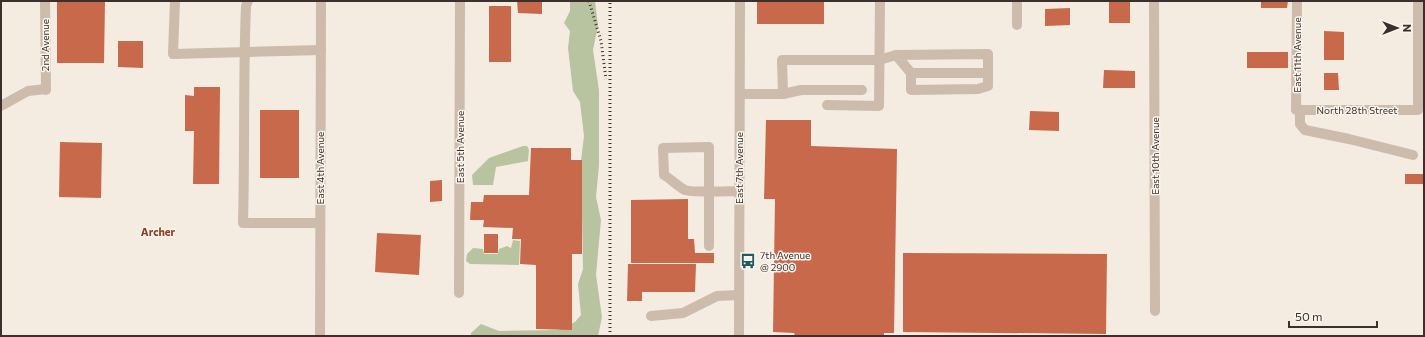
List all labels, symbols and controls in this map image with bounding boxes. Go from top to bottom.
north arrow [1377,8,1417,48]
street label: East 11th Avenue [1291,17,1303,93]
street label: 2nd Avenue [39,19,51,71]
text: N [1401,24,1414,32]
street label: North 28th Street [1317,104,1397,116]
street label: East 5th Avenue [454,111,466,183]
street label: East 10th Avenue [1149,117,1161,195]
street label: East 4th Avenue [314,132,326,204]
street label: East 7th Avenue [733,132,745,204]
district label: Archer [141,225,176,238]
place label: 7th Avenue @ 2900 [760,249,810,273]
bus stop icon: 7th Avenue @ 2900 [739,252,757,270]
scale bar [1289,303,1377,329]
text: 50 m [1295,309,1323,323]

